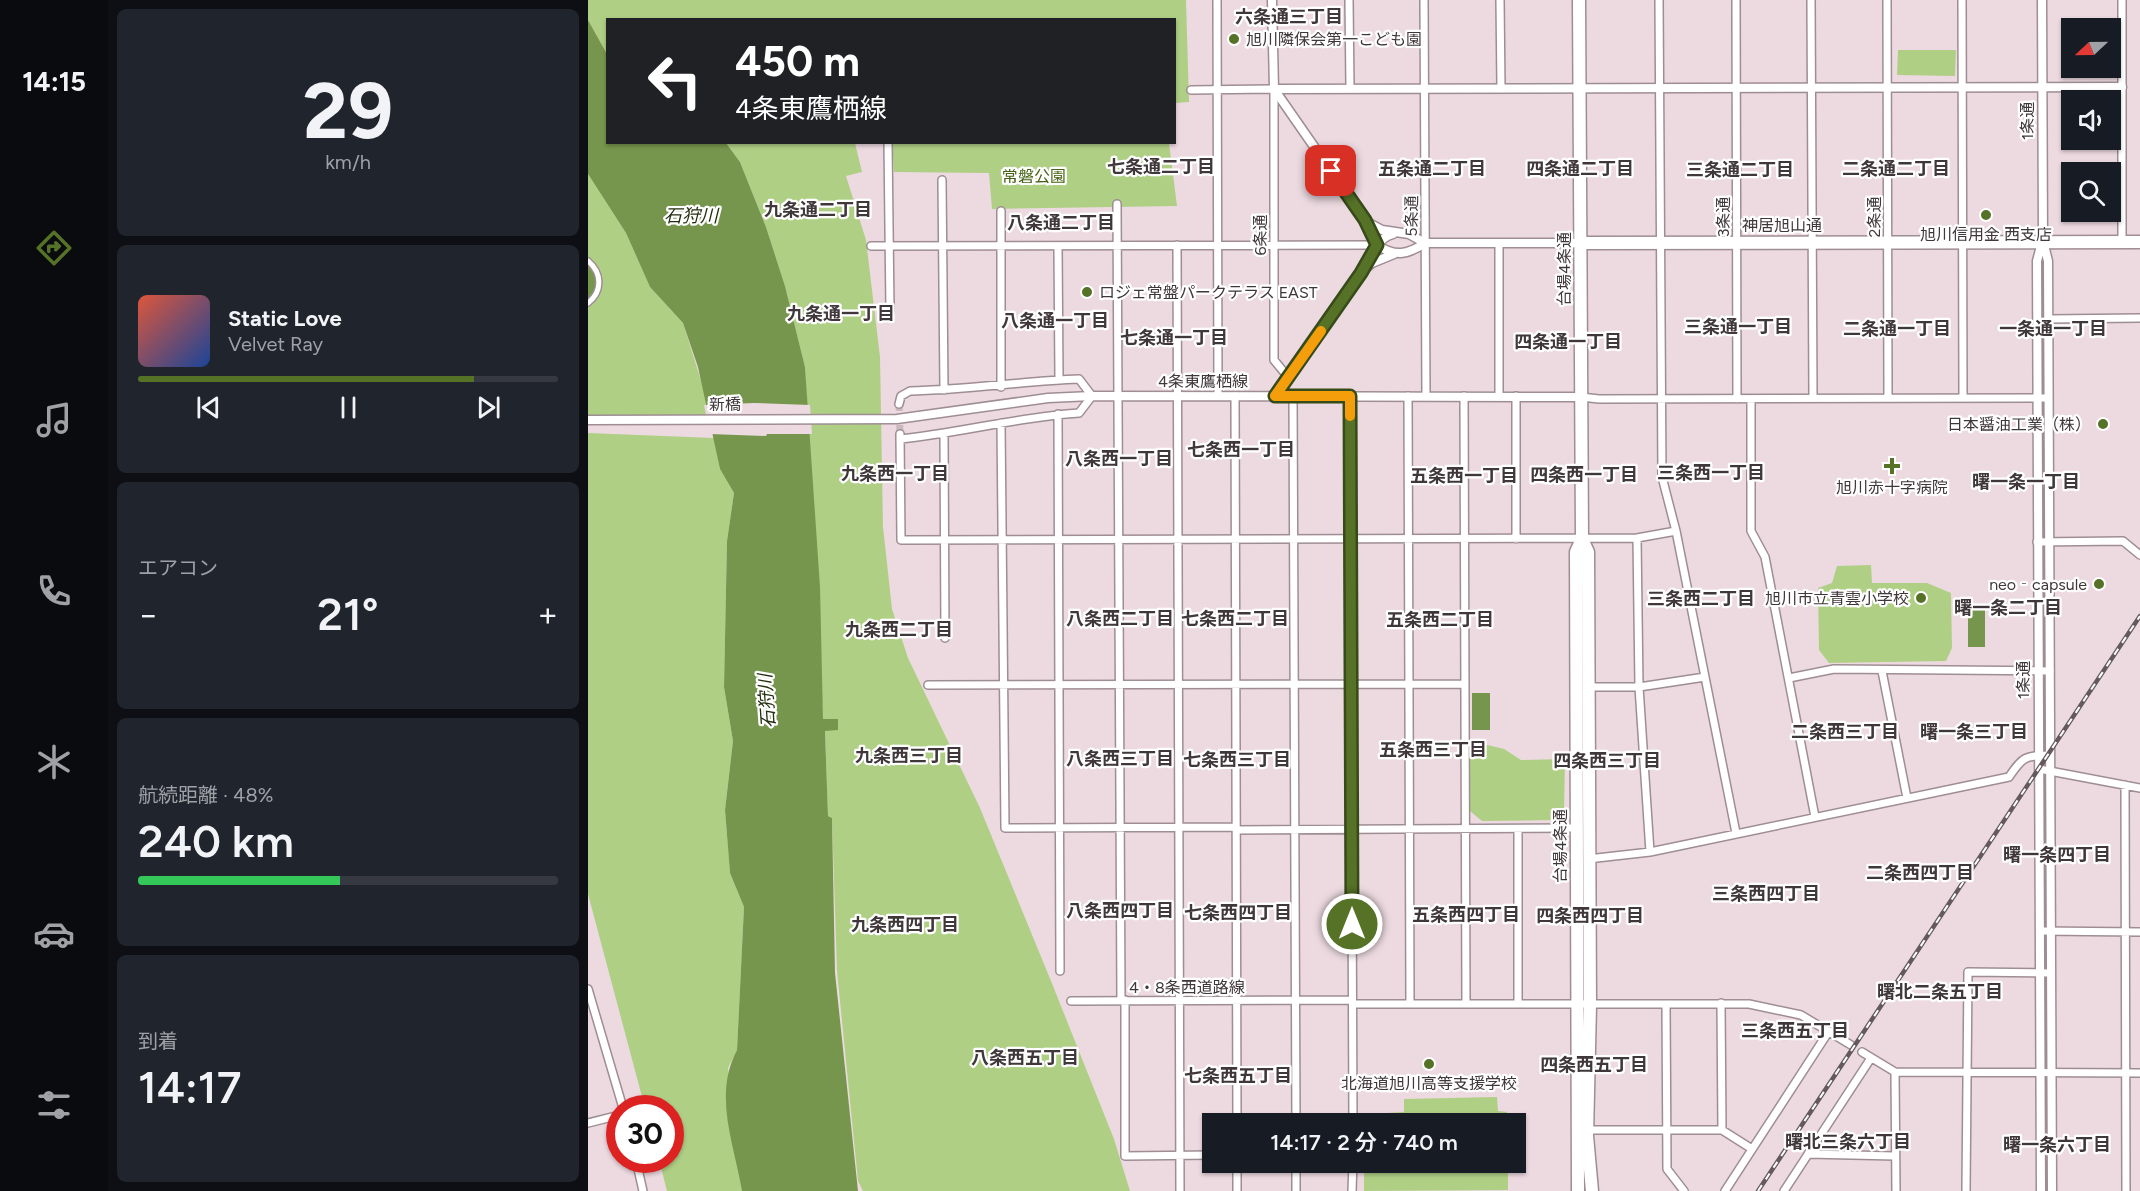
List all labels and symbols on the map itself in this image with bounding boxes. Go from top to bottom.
district label: 六条通三丁目 [1235,6,1343,28]
north arrow [2061,18,2121,78]
place label: 旭川隣保会第一こども園 [1246,30,1422,49]
marker: 旭川隣保会第一こども園 [1227,32,1241,46]
street label: 1条通 [2018,102,2037,140]
pin [1305,145,1356,196]
district label: 七条通二丁目 [1107,156,1215,178]
district label: 五条通二丁目 [1378,158,1486,180]
district label: 四条通二丁目 [1526,158,1634,180]
district label: 二条通二丁目 [1842,158,1950,180]
district label: 三条通二丁目 [1686,159,1794,181]
park label: 常磐公園 [1002,167,1066,186]
street label: 5条通 [1402,195,1421,237]
street label: 3条通 [1714,197,1733,237]
street label: 2条通 [1865,197,1884,237]
district label: 九条通二丁目 [764,199,872,221]
water label: 石狩川 [664,205,720,227]
marker: 旭川信用金 西支店 [1979,208,1993,222]
district label: 八条通二丁目 [1007,212,1115,234]
street label: 6条通 [1251,214,1270,256]
street label: 神居旭山通 [1742,216,1822,235]
place label: 旭川信用金 西支店 [1920,225,2052,244]
street label: 台場4条通 [1555,232,1574,306]
place label: ロジェ常盤パークテラス EAST [1099,283,1318,302]
marker: ロジェ常盤パークテラス EAST [1080,285,1094,299]
district label: 九条通一丁目 [787,303,895,325]
district label: 八条通一丁目 [1001,310,1109,332]
district label: 三条通一丁目 [1684,316,1792,338]
district label: 二条通一丁目 [1843,318,1951,340]
district label: 一条通一丁目 [1999,318,2107,340]
district label: 七条通一丁目 [1120,327,1228,349]
district label: 四条通一丁目 [1514,331,1622,353]
street label: 4条東鷹栖線 [1158,372,1248,391]
street label: 新橋 [709,395,741,414]
place label: 日本醤油工業（株） [1947,415,2091,434]
marker: 日本醤油工業（株） [2096,417,2110,431]
district label: 七条西一丁目 [1187,439,1295,461]
district label: 八条西一丁目 [1065,448,1173,470]
marker: 旭川赤十字病院 [1883,457,1901,475]
district label: 三条西一丁目 [1657,462,1765,484]
district label: 九条西一丁目 [841,463,949,485]
district label: 四条西一丁目 [1530,464,1638,486]
district label: 五条西一丁目 [1410,465,1518,487]
district label: 曙一条一丁目 [1972,471,2080,493]
place label: 旭川赤十字病院 [1836,478,1948,497]
place label: neo‐capsule [1989,575,2087,594]
marker: neo‐capsule [2092,577,2106,591]
district label: 三条西二丁目 [1647,588,1755,610]
place label: 旭川市立青雲小学校 [1765,589,1909,608]
marker: 旭川市立青雲小学校 [1914,591,1928,605]
district label: 曙一条二丁目 [1954,597,2062,619]
district label: 八条西二丁目 [1066,608,1174,630]
district label: 七条西二丁目 [1181,608,1289,630]
district label: 五条西二丁目 [1386,609,1494,631]
district label: 九条西二丁目 [845,619,953,641]
street label: 1条通 [2014,661,2033,699]
water label: 石狩川 [754,671,780,729]
district label: 二条西三丁目 [1791,721,1899,743]
district label: 曙一条三丁目 [1920,721,2028,743]
district label: 五条西三丁目 [1379,739,1487,761]
district label: 九条西三丁目 [855,745,963,767]
district label: 八条西三丁目 [1066,748,1174,770]
district label: 七条西三丁目 [1183,749,1291,771]
district label: 四条西三丁目 [1553,750,1661,772]
street label: 台場4条通 [1551,809,1570,883]
district label: 曙一条四丁目 [2003,844,2111,866]
district label: 二条西四丁目 [1866,862,1974,884]
district label: 三条西四丁目 [1712,883,1820,905]
position arrow [1320,892,1384,956]
district label: 八条西四丁目 [1066,900,1174,922]
district label: 七条西四丁目 [1184,902,1292,924]
district label: 五条西四丁目 [1412,904,1520,926]
district label: 四条西四丁目 [1536,905,1644,927]
district label: 九条西四丁目 [851,914,959,936]
street label: 4・8条西道路線 [1129,978,1245,997]
district label: 曙北二条五丁目 [1877,981,2003,1003]
district label: 三条西五丁目 [1741,1020,1849,1042]
district label: 八条西五丁目 [971,1047,1079,1069]
district label: 四条西五丁目 [1540,1054,1648,1076]
marker: 北海道旭川高等支援学校 [1422,1057,1436,1071]
district label: 七条西五丁目 [1184,1065,1292,1087]
place label: 北海道旭川高等支援学校 [1341,1074,1517,1093]
speed limit sign: 30 [606,1095,684,1173]
district label: 曙北三条六丁目 [1785,1131,1911,1153]
district label: 曙一条六丁目 [2003,1134,2111,1156]

